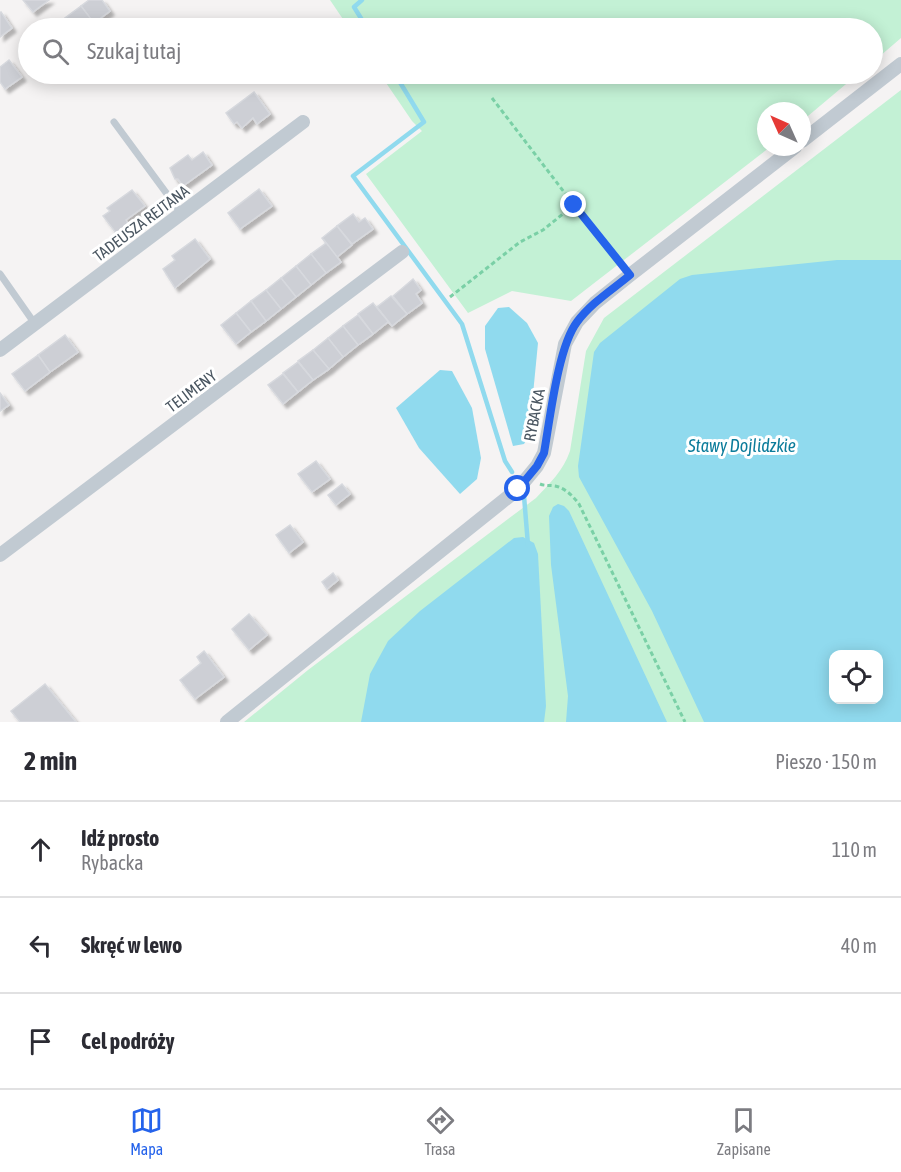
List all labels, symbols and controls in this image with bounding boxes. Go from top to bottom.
search box [18,18,883,84]
icon: search [39,35,72,68]
text: Szukaj tutaj [87,38,181,64]
north arrow [757,102,811,156]
street label: TADEUSZA REJTANA [90,181,192,265]
route end [560,191,586,217]
street label: TELIMENY [162,366,220,416]
street label: RYBACKA [520,387,548,443]
water label: Stawy Dojlidzkie [687,435,796,456]
route start [504,475,530,501]
map controls [829,650,883,704]
button: locate [829,650,883,704]
text: 2 min [24,746,77,776]
text: Pieszo · 150 m [775,750,877,773]
text: Idź prosto [81,825,159,851]
icon: ahead [24,833,57,866]
text: 110 m [832,838,877,861]
text: Rybacka [81,851,144,874]
icon: left [24,929,57,962]
text: Skręć w lewo [81,932,182,958]
text: 40 m [841,934,877,957]
icon: arrive [24,1025,57,1058]
text: Cel podróży [81,1028,175,1054]
tab: Mapa [130,1104,163,1158]
tab: Trasa [424,1104,457,1158]
tab: Zapisane [717,1104,771,1158]

